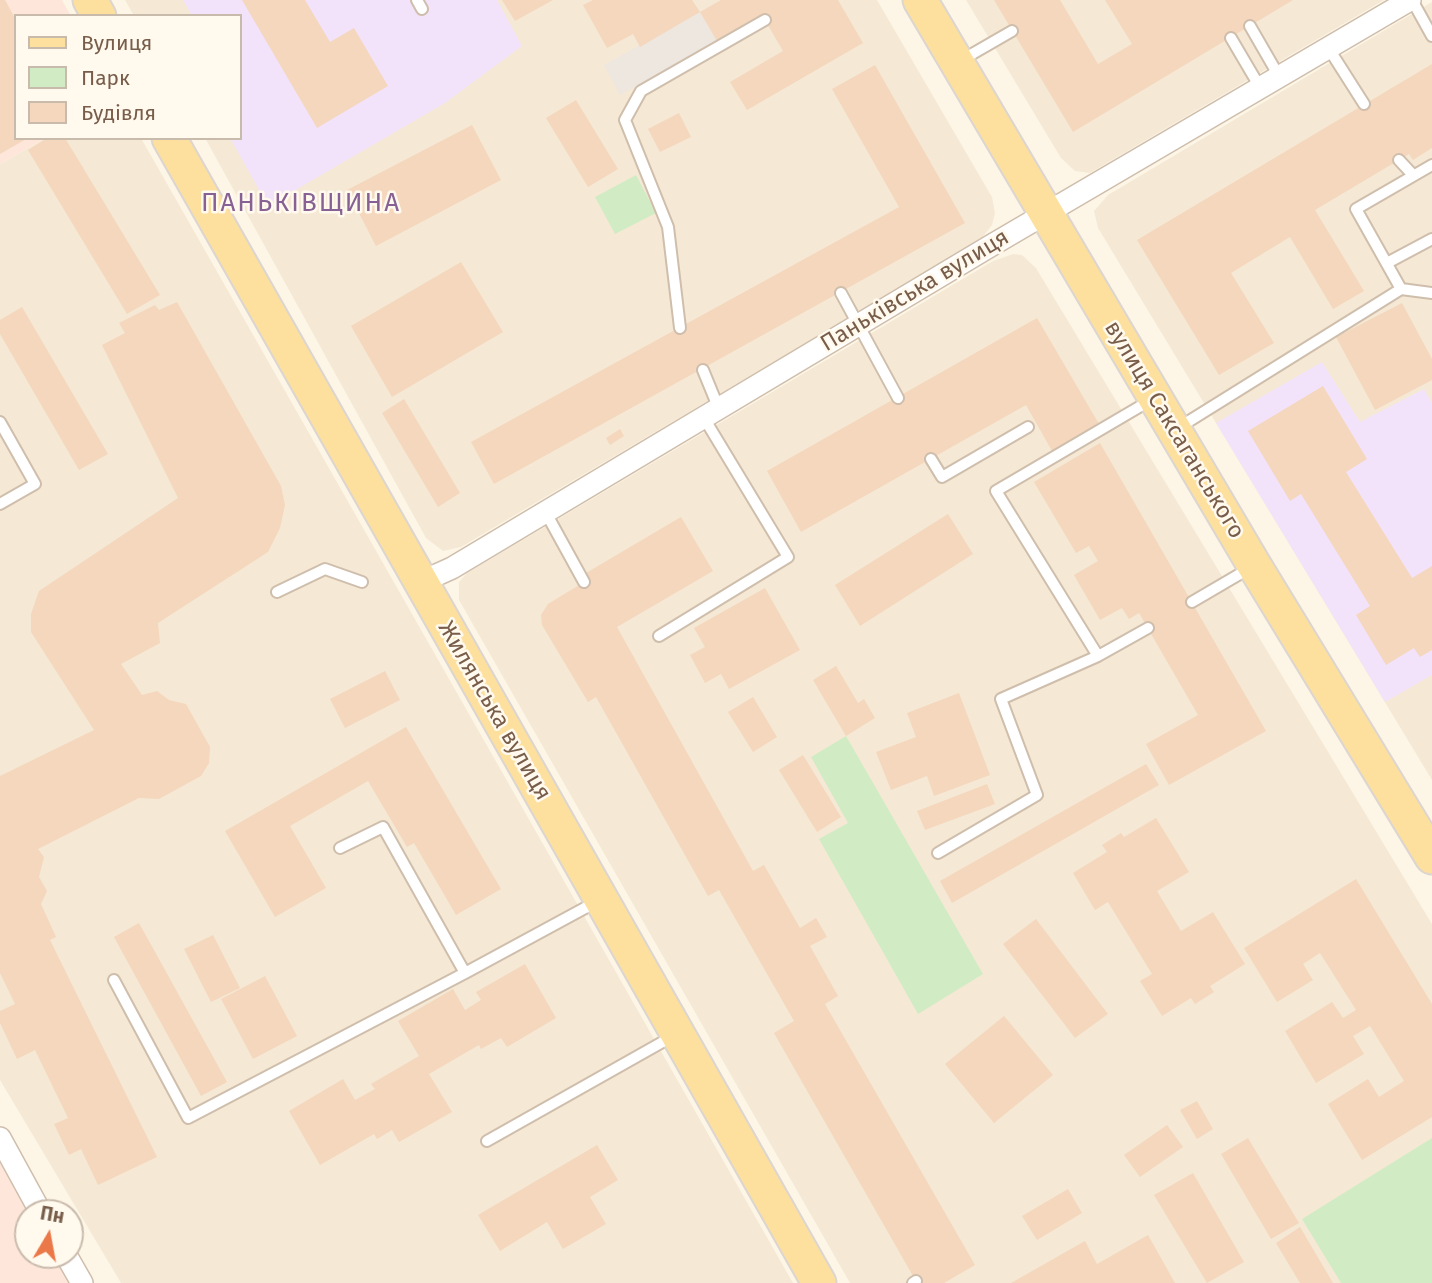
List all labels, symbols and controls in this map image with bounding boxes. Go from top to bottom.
legend [14,14,242,140]
text: Вулиця [81,30,152,56]
text: Парк [81,65,130,91]
text: Будівля [81,100,156,126]
district label: ПАНЬКІВЩИНА [202,188,400,220]
street label: Паньківська вулиця [816,224,1014,358]
street label: вулиця Саксаганського [1098,316,1250,544]
street label: Жилянська вулиця [432,617,556,805]
north arrow [14,1199,84,1269]
text: Пн [39,1201,66,1228]

